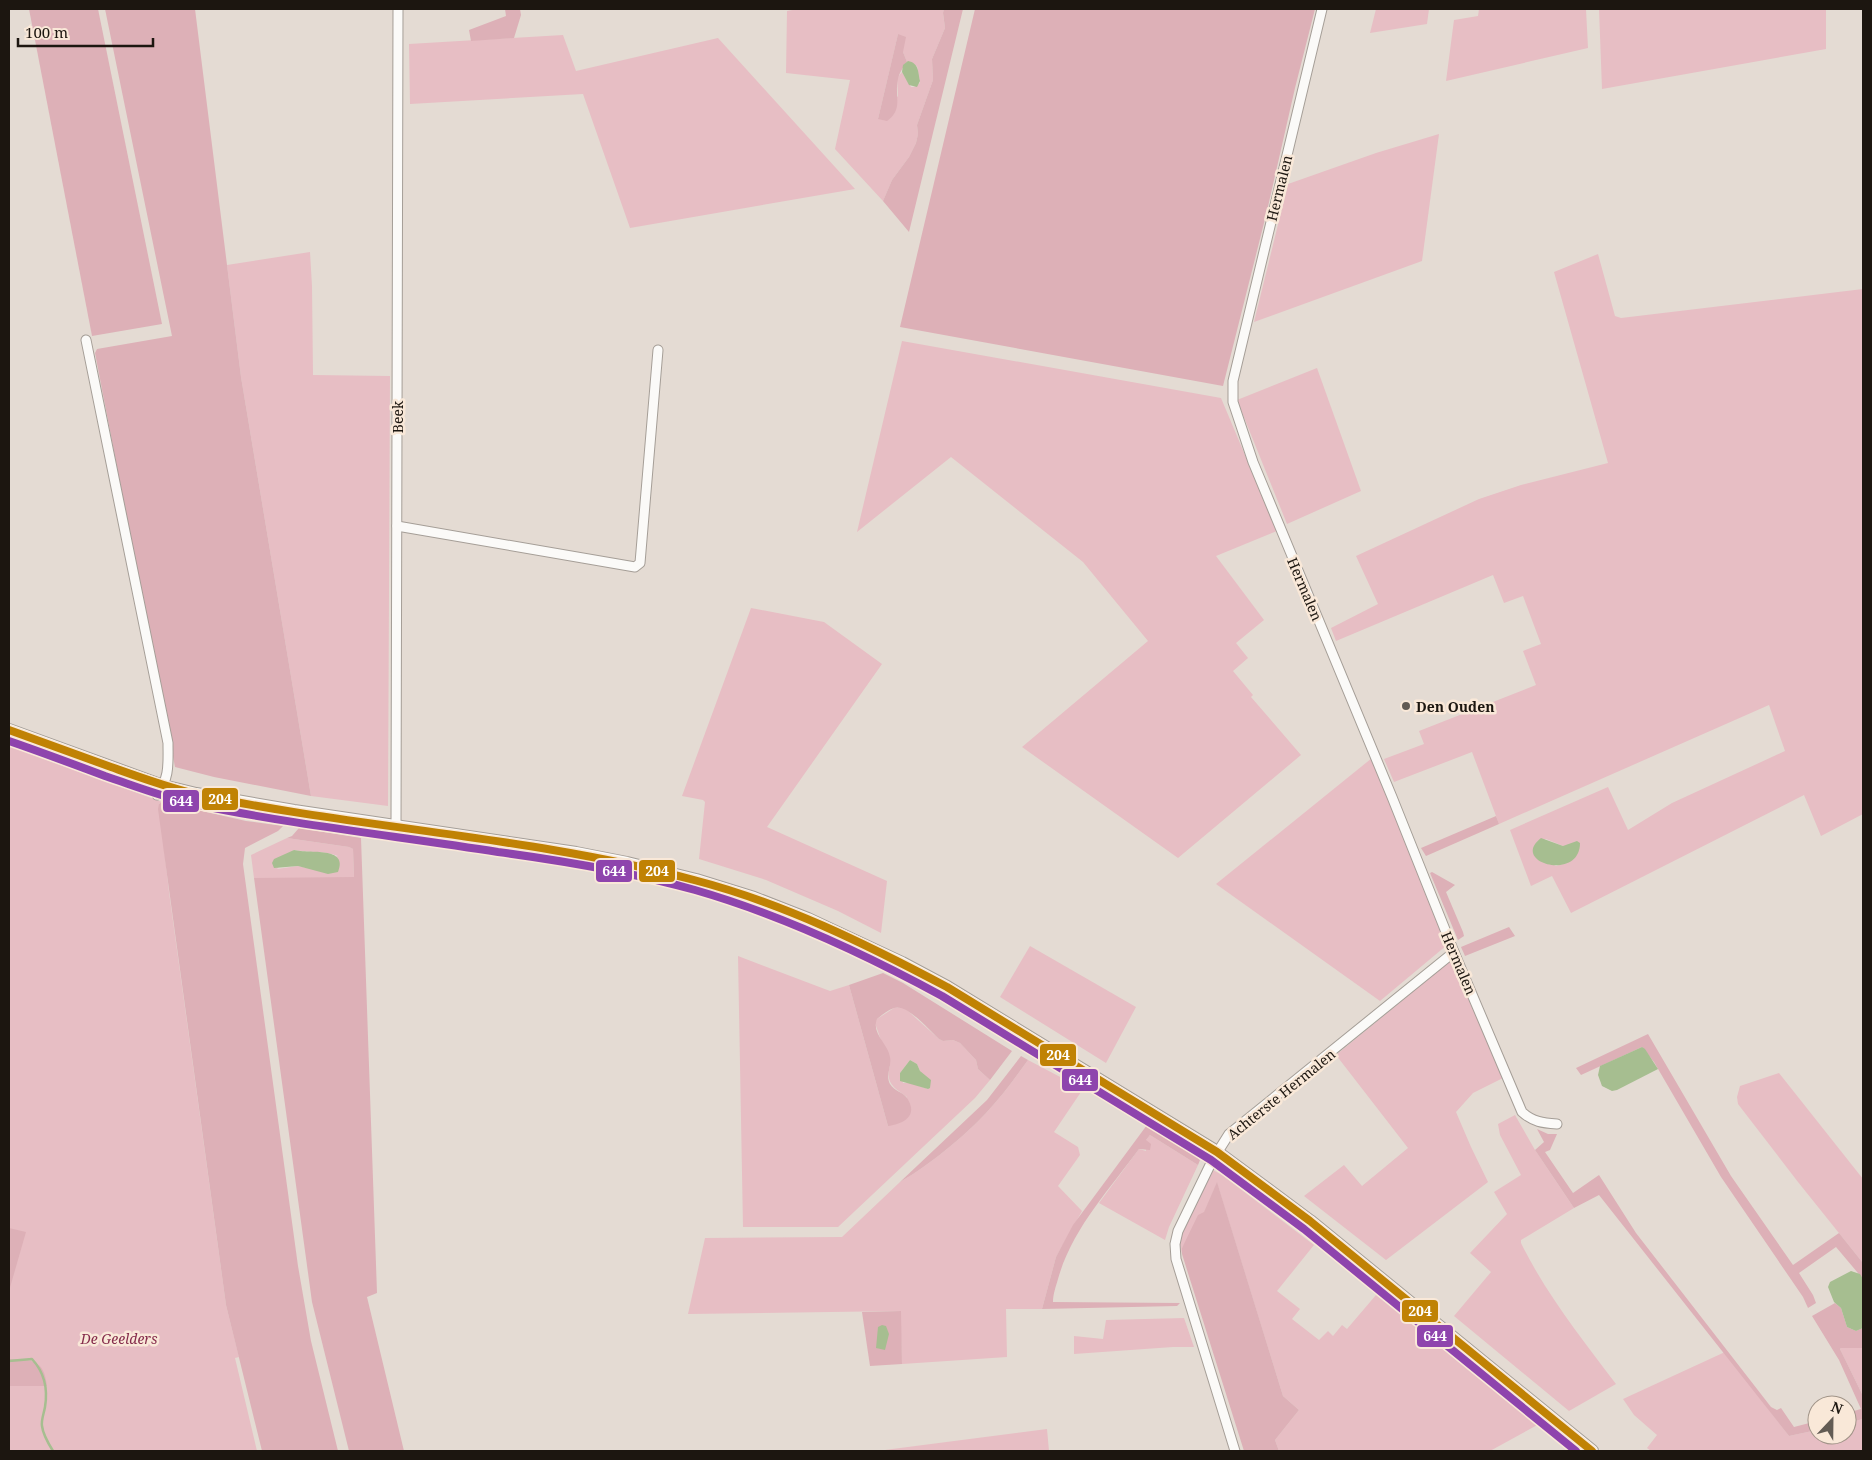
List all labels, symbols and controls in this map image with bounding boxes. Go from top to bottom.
scale bar [18,15,152,47]
text: 100 m [25,22,68,42]
street label: Hermalen [1262,153,1296,223]
street label: Beek [388,400,407,433]
street label: Hermalen [1283,554,1327,624]
place label: Den Ouden [1416,697,1495,716]
marker: Den Ouden [1400,700,1412,712]
line badge: 204 [201,787,239,811]
line badge: 644 [162,789,200,813]
text: 204 [208,789,232,808]
text: 644 [169,791,193,810]
line badge: 644 [595,859,633,883]
line badge: 204 [638,859,676,883]
text: 644 [602,861,626,880]
text: 204 [645,861,669,880]
street label: Hermalen [1437,928,1481,998]
line badge: 204 [1039,1043,1077,1067]
street label: Achterste Hermalen [1223,1044,1339,1144]
text: 204 [1046,1045,1070,1064]
line badge: 644 [1061,1068,1099,1092]
text: 644 [1068,1070,1092,1089]
line badge: 204 [1401,1299,1439,1323]
text: 204 [1408,1301,1432,1320]
line badge: 644 [1416,1324,1454,1348]
text: 644 [1423,1326,1447,1345]
park label: De Geelders [80,1329,158,1348]
north arrow [1807,1395,1857,1445]
text: N [1828,1397,1846,1418]

